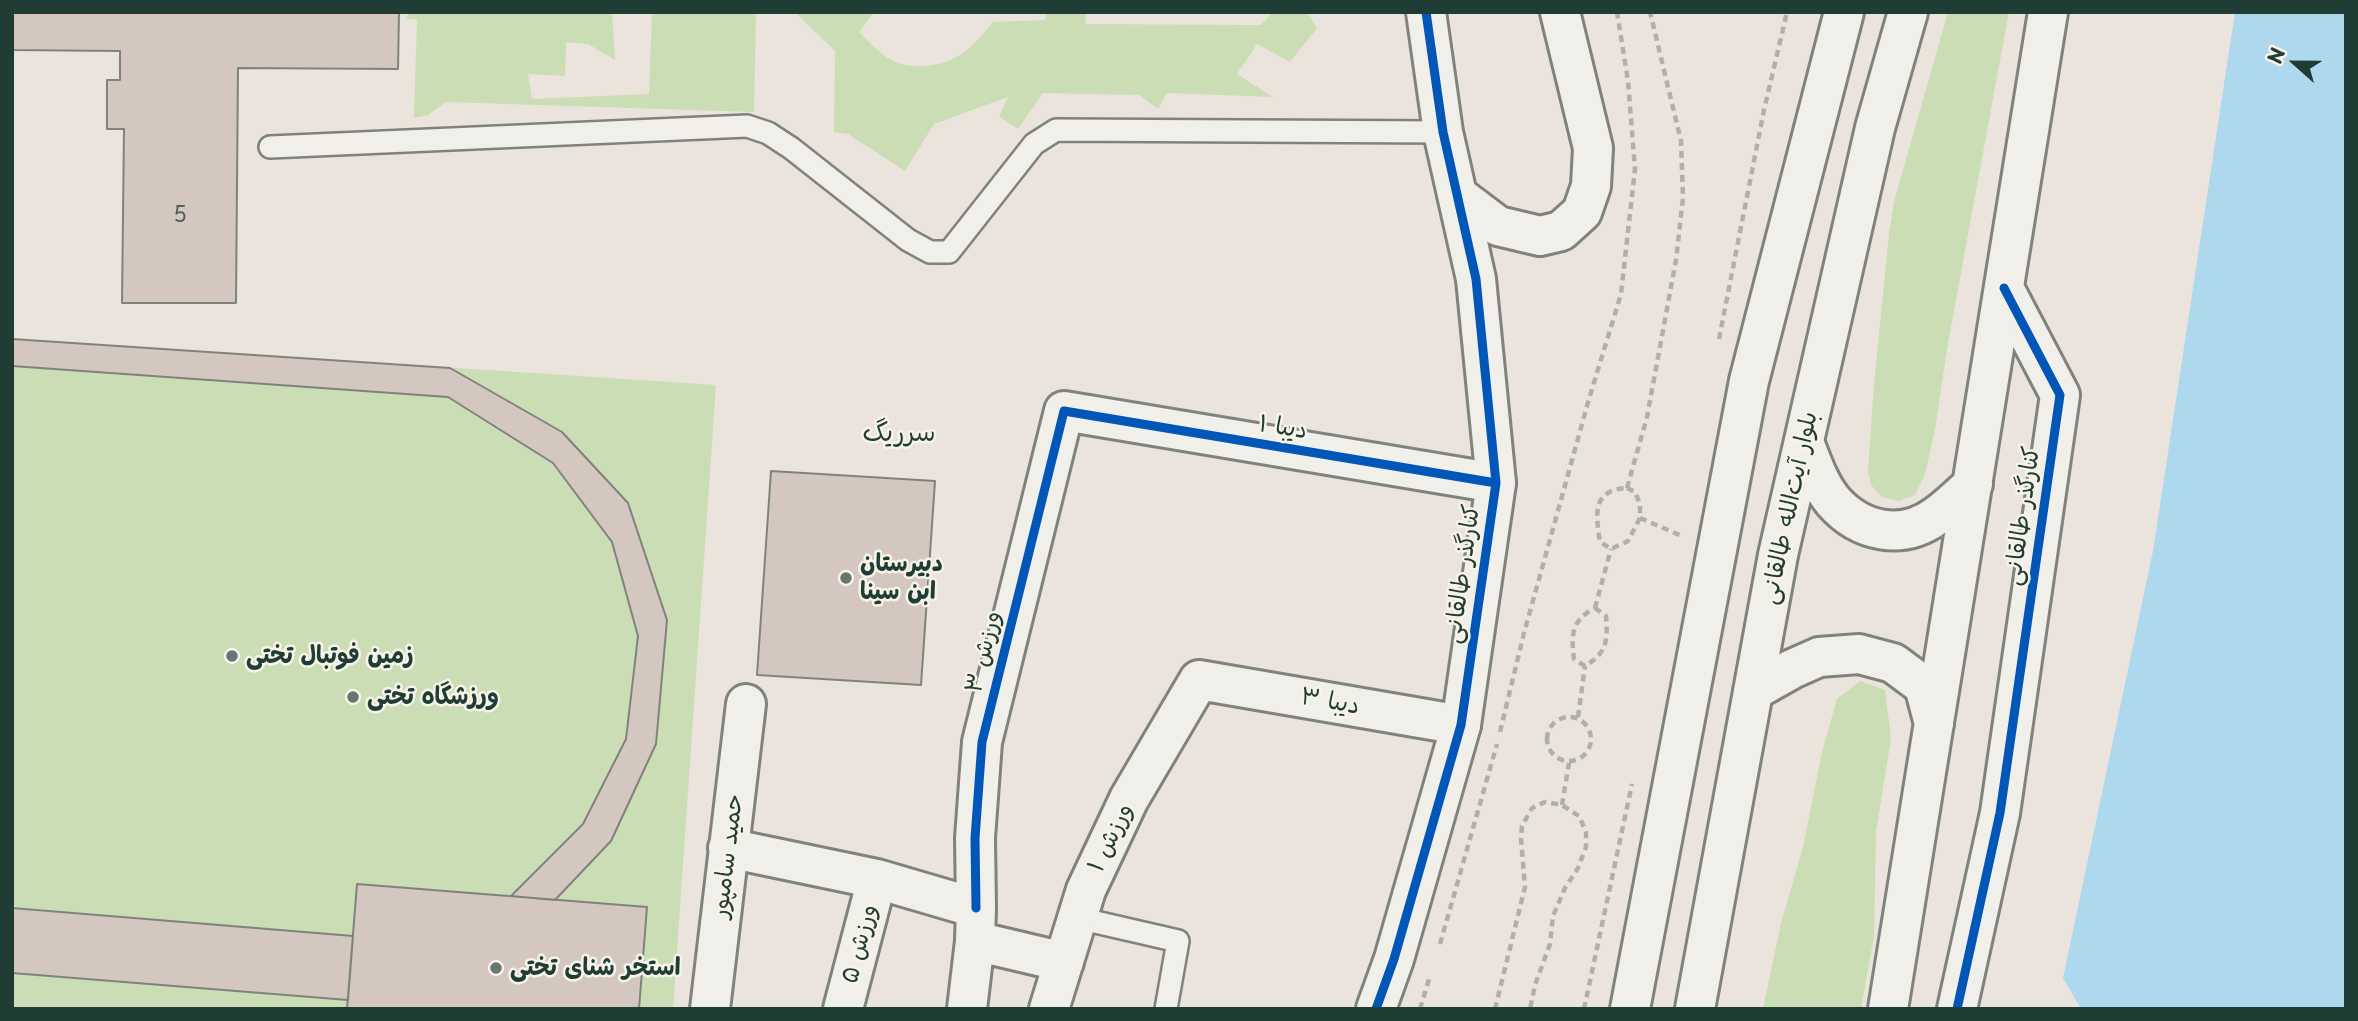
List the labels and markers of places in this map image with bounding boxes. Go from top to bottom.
place label: دبیرستان ابن سینا [860,550,943,606]
marker: دبیرستان ابن سینا [838,570,854,586]
place label: زمین فوتبال تختی [246,642,414,670]
marker: زمین فوتبال تختی [224,648,240,664]
place label: ورزشگاه تختی [367,683,499,711]
marker: ورزشگاه تختی [345,689,361,705]
place label: استخر شنای تختی [510,954,681,982]
marker: استخر شنای تختی [488,960,504,976]

